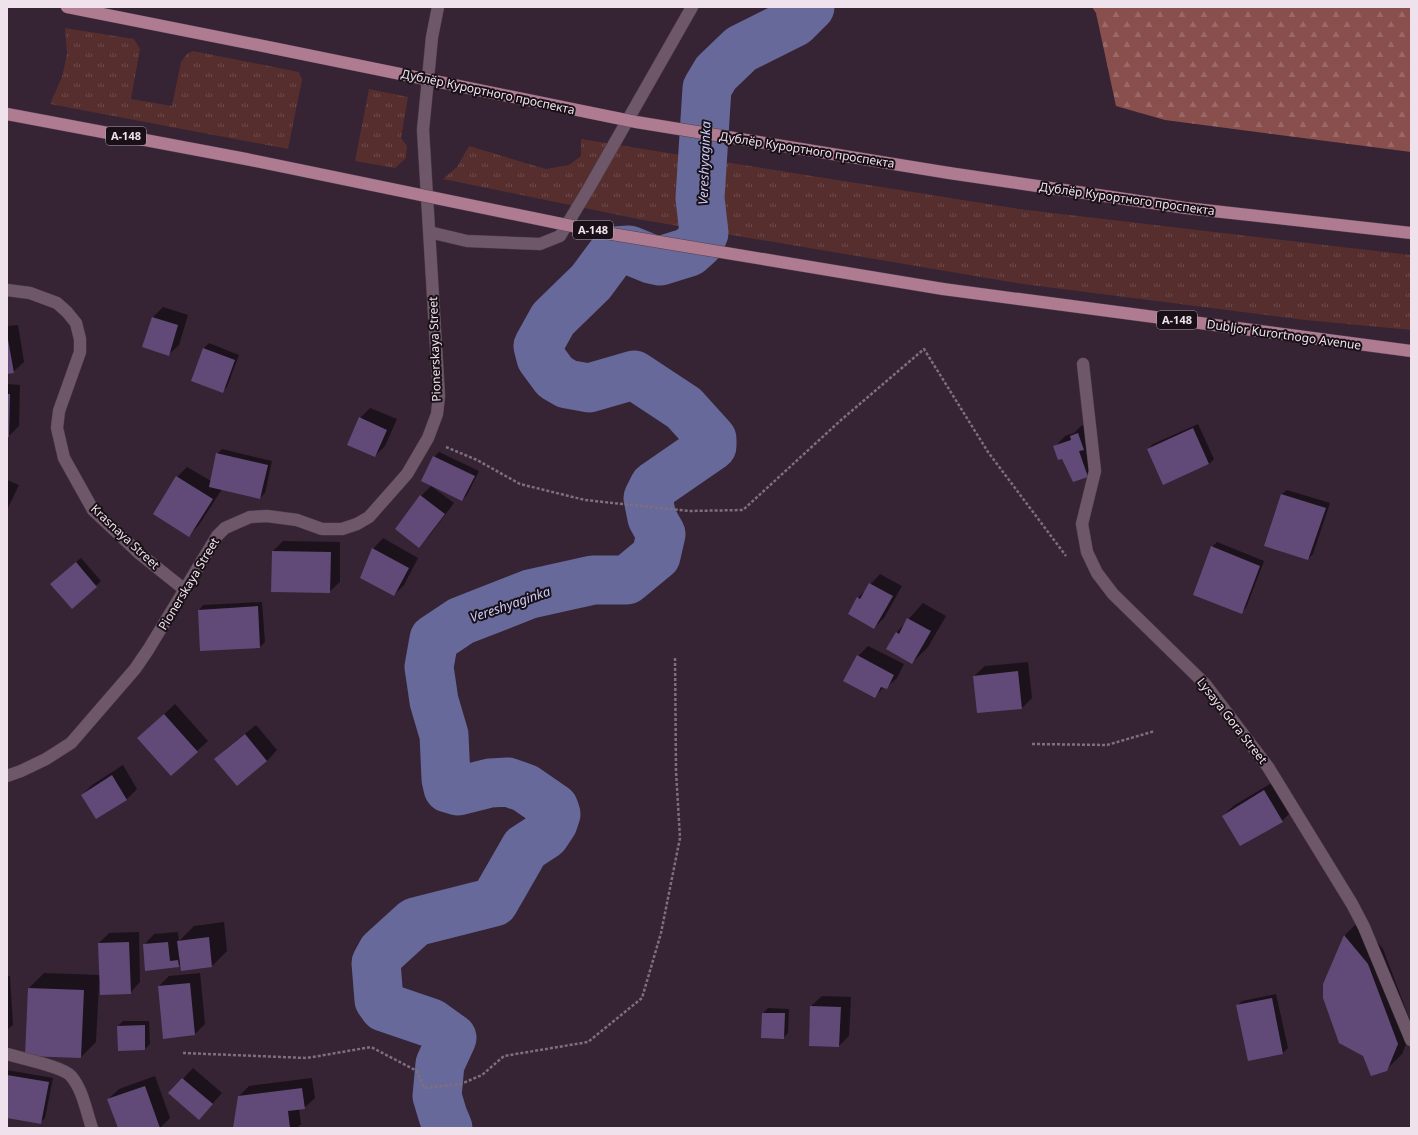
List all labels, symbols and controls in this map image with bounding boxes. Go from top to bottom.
street label: Дублёр Курортного проспекта [400,65,576,118]
water label: Vereshyaginka [694,120,714,205]
road number: А-148 [106,127,146,145]
street label: Дублёр Курортного проспекта [718,127,896,172]
street label: Дублёр Курортного проспекта [1038,178,1216,219]
road number: А-148 [573,221,613,239]
street label: Pionerskaya Street [424,296,445,402]
road number: А-148 [1157,311,1197,329]
street label: Dubljor Kurortnogo Avenue [1206,315,1363,354]
street label: Krasnaya Street [87,500,164,573]
street label: Pionerskaya Street [154,534,223,633]
water label: Vereshyaginka [468,582,553,626]
street label: Lysaya Gora Street [1193,674,1272,768]

